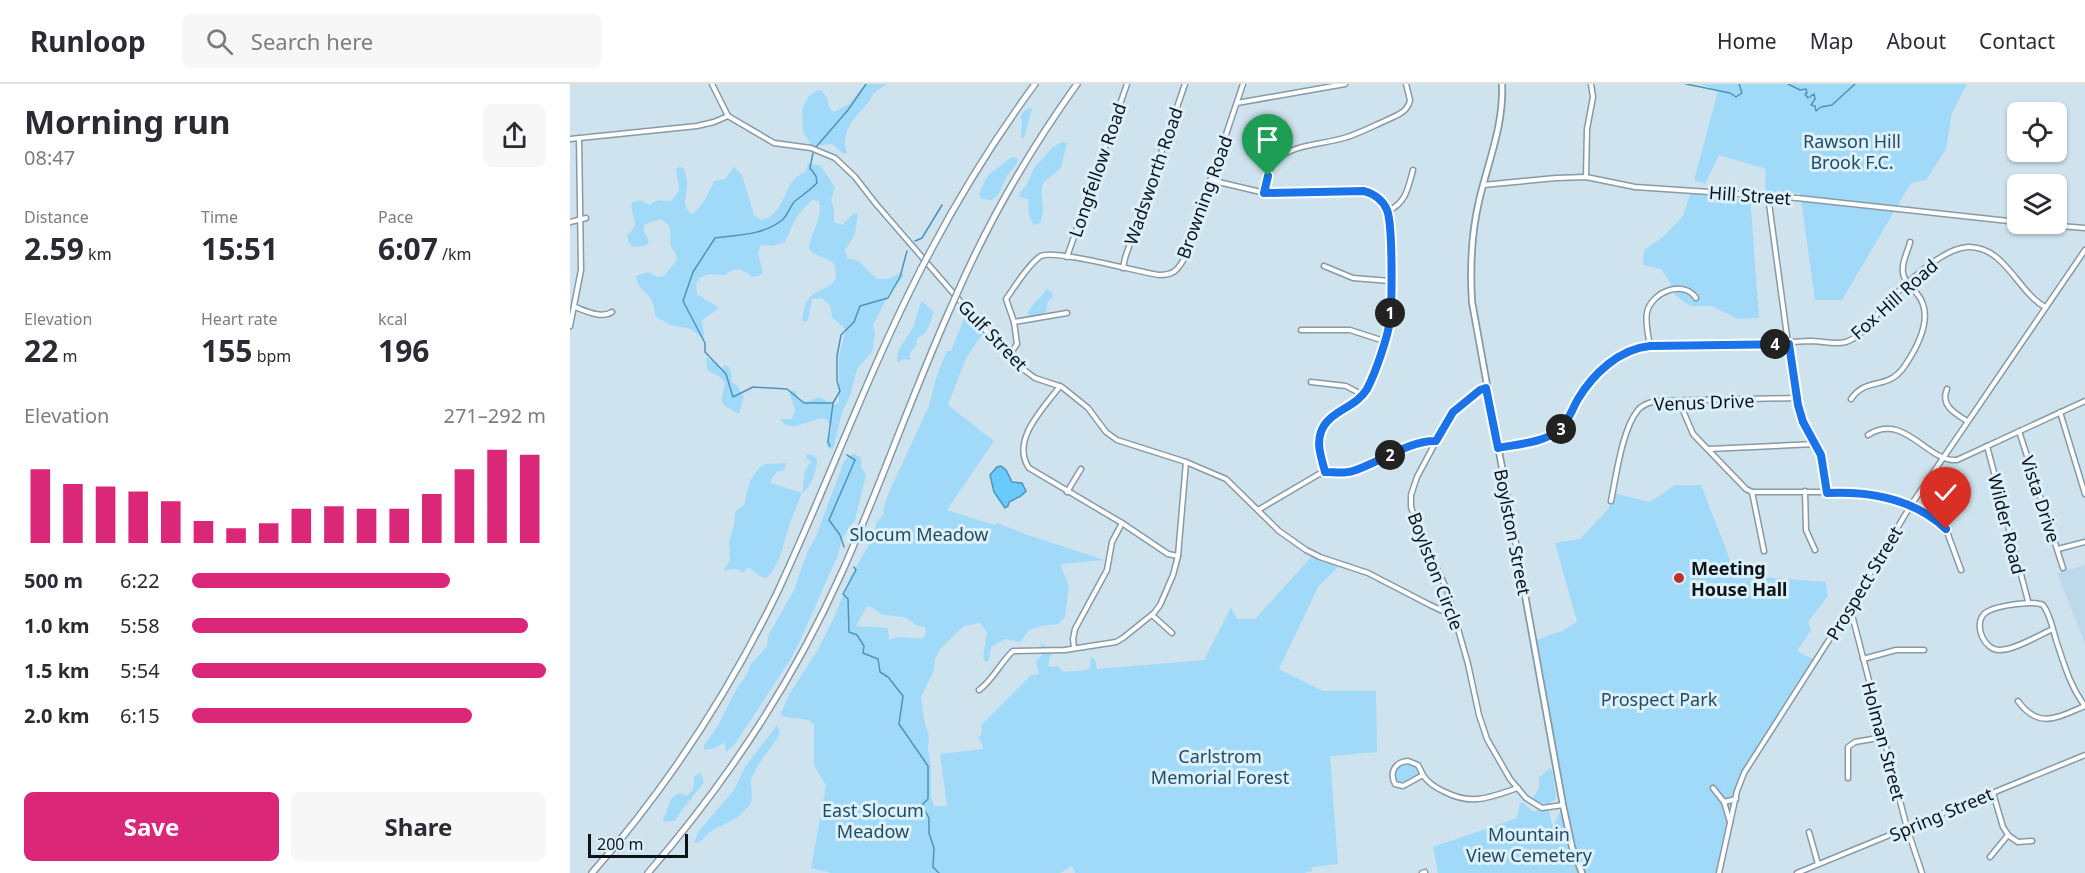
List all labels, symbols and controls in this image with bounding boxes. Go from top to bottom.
search box [182,14,602,68]
text: Runloop [30,22,146,60]
icon: search [203,25,236,58]
text: Search here [251,26,373,56]
text: Home [1717,27,1777,55]
text: Map [1810,27,1853,55]
text: About [1886,27,1946,55]
text: Contact [1979,27,2055,55]
text: Morning run [24,99,230,144]
street label: Longfellow Road [1063,100,1131,240]
map controls [2007,102,2067,234]
button: locate [2007,102,2067,162]
button: share [483,104,546,167]
street label: Wadsworth Road [1118,104,1188,248]
pin [1242,114,1293,176]
icon: arrive [1251,123,1284,156]
park label: Rawson Hill Brook F.C. [1803,129,1901,174]
street label: Browning Road [1171,132,1237,262]
text: 08:47 [24,144,75,171]
button: layers [2007,174,2067,234]
street label: Hill Street [1708,180,1792,210]
text: Distance [24,206,89,228]
text: Time [201,206,238,228]
text: Pace [378,206,413,228]
text: 2.59 [24,228,84,269]
text: 15:51 [201,228,278,269]
text: 6:07 [378,228,438,269]
text: km [84,243,112,265]
text: /km [438,243,472,265]
street label: Fox Hill Road [1845,254,1943,344]
street label: Gulf Street [953,294,1033,376]
pin: 1 [1375,298,1405,328]
text: 1 [1385,302,1395,324]
text: Elevation [24,308,92,330]
text: Heart rate [201,308,277,330]
text: kcal [378,308,407,330]
pin: 4 [1760,329,1790,359]
text: 22 [24,330,58,371]
text: 155 [201,330,252,371]
text: 196 [378,330,429,371]
text: 4 [1770,333,1780,355]
text: m [58,345,77,367]
text: bpm [252,345,291,367]
street label: Venus Drive [1653,388,1755,416]
text: Elevation [24,402,109,429]
text: 271–292 m [443,402,546,429]
pin: 3 [1546,414,1576,444]
text: 3 [1556,418,1566,440]
pin: 2 [1375,440,1405,470]
text: 2 [1385,444,1395,466]
street label: Vista Drive [2016,453,2066,545]
street label: Boylston Street [1489,467,1537,598]
pin [1920,467,1971,529]
street label: Wilder Road [1983,471,2031,577]
icon: check [1929,476,1962,509]
street label: Boylston Circle [1403,509,1469,633]
street label: Prospect Street [1821,521,1908,644]
park label: Slocum Meadow [849,522,989,546]
place label: Meeting House Hall [1691,556,1787,601]
text: 500 m [24,567,83,594]
text: 6:22 [120,567,160,594]
marker: Meeting House Hall [1672,571,1686,585]
text: 1.0 km [24,612,90,639]
text: 5:58 [120,612,160,639]
text: 1.5 km [24,657,90,684]
text: 5:54 [120,657,160,684]
street label: Holman Street [1857,679,1911,803]
park label: Prospect Park [1601,687,1718,711]
text: 2.0 km [24,702,90,729]
text: 6:15 [120,702,160,729]
park label: Carlstrom Memorial Forest [1151,744,1290,789]
street label: Spring Street [1886,781,1997,847]
button: Save [24,792,279,861]
button: Share [291,792,546,861]
park label: East Slocum Meadow [822,798,924,843]
park label: Mountain View Cemetery [1466,822,1593,867]
scale bar [588,831,688,858]
text: 200 m [597,833,644,855]

